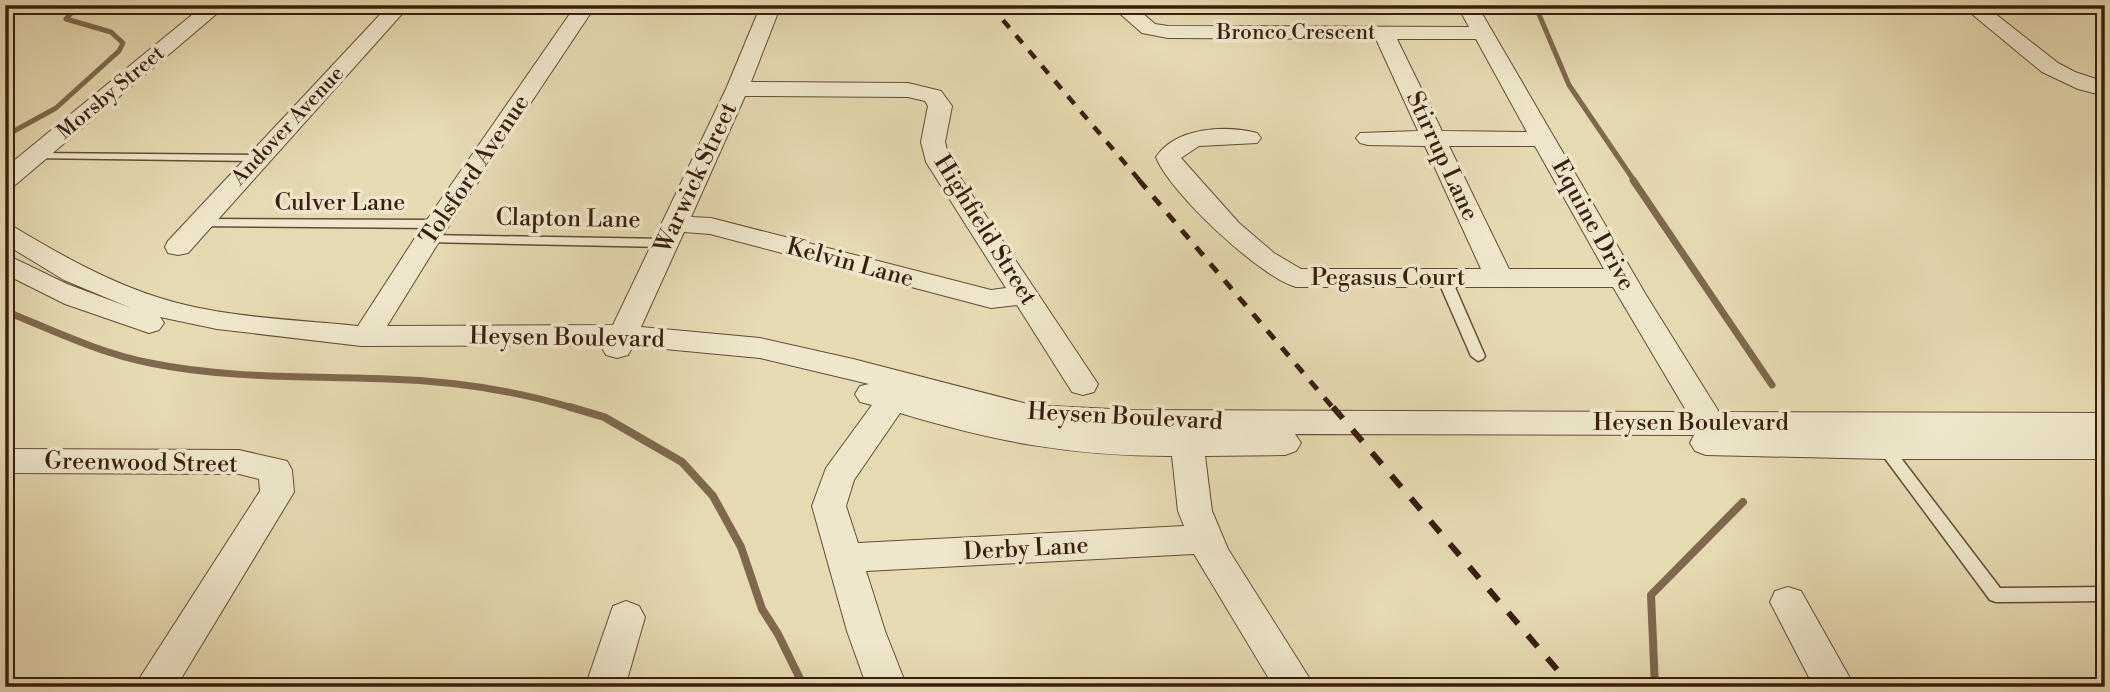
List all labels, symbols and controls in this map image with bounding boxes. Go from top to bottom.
street label: Bronco Crescent [1216,20,1376,46]
street label: Morsby Street [52,40,170,145]
street label: Andover Avenue [225,61,350,192]
street label: Stirrup Lane [1399,87,1485,225]
street label: Tolsford Avenue [414,89,536,251]
street label: Warwick Street [648,97,744,259]
street label: Highfield Street [927,149,1043,311]
street label: Equine Drive [1545,154,1641,296]
street label: Culver Lane [275,188,405,218]
street label: Clapton Lane [495,203,641,235]
street label: Kelvin Lane [783,232,917,294]
street label: Pegasus Court [1311,263,1466,293]
street label: Heysen Boulevard [469,321,665,355]
street label: Heysen Boulevard [1026,397,1224,437]
street label: Heysen Boulevard [1593,408,1789,438]
street label: Greenwood Street [44,446,238,480]
street label: Derby Lane [963,531,1089,567]

